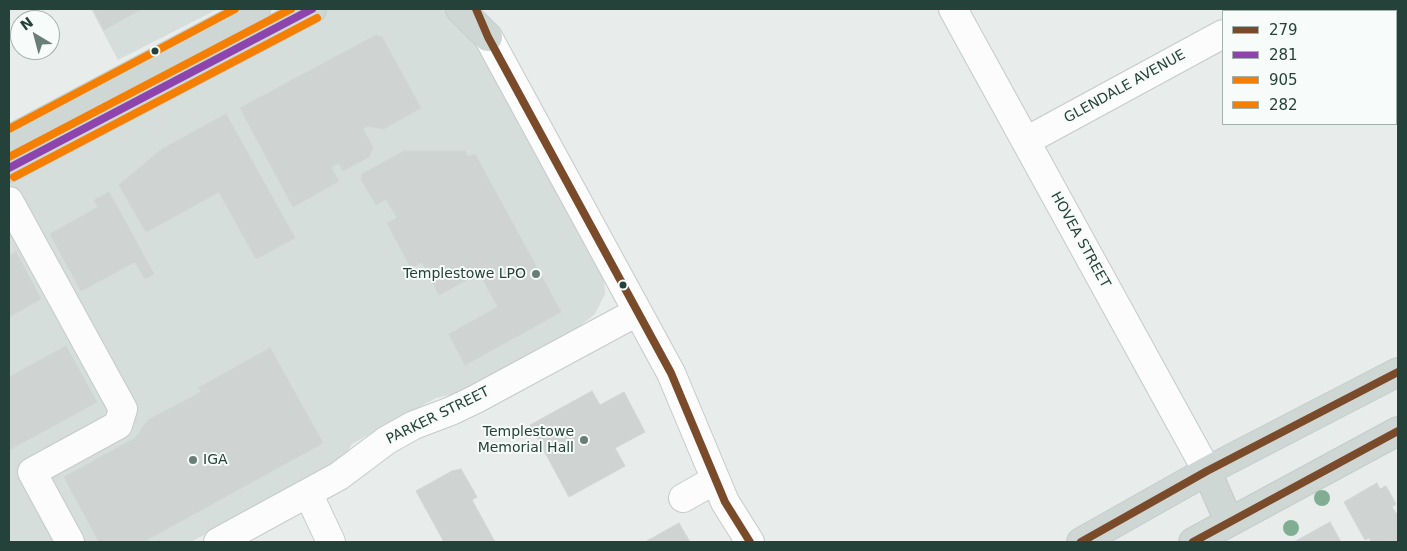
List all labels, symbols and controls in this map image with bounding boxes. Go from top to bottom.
north arrow [10,10,60,60]
legend [1222,10,1397,125]
text: N [17,14,36,34]
text: 279 [1269,21,1298,39]
unlabelled marker [150,46,160,56]
text: 281 [1269,46,1298,64]
street label: GLENDALE AVENUE [1062,47,1188,127]
text: 905 [1269,71,1298,89]
text: 282 [1269,96,1298,114]
street label: HOVEA STREET [1047,189,1113,291]
place label: Templestowe LPO [403,266,526,282]
marker: Templestowe LPO [530,268,542,280]
unlabelled marker [618,280,628,290]
street label: PARKER STREET [384,384,492,448]
place label: Templestowe Memorial Hall [478,424,574,457]
marker: Templestowe Memorial Hall [578,434,590,446]
place label: IGA [203,452,228,468]
marker: IGA [187,454,199,466]

